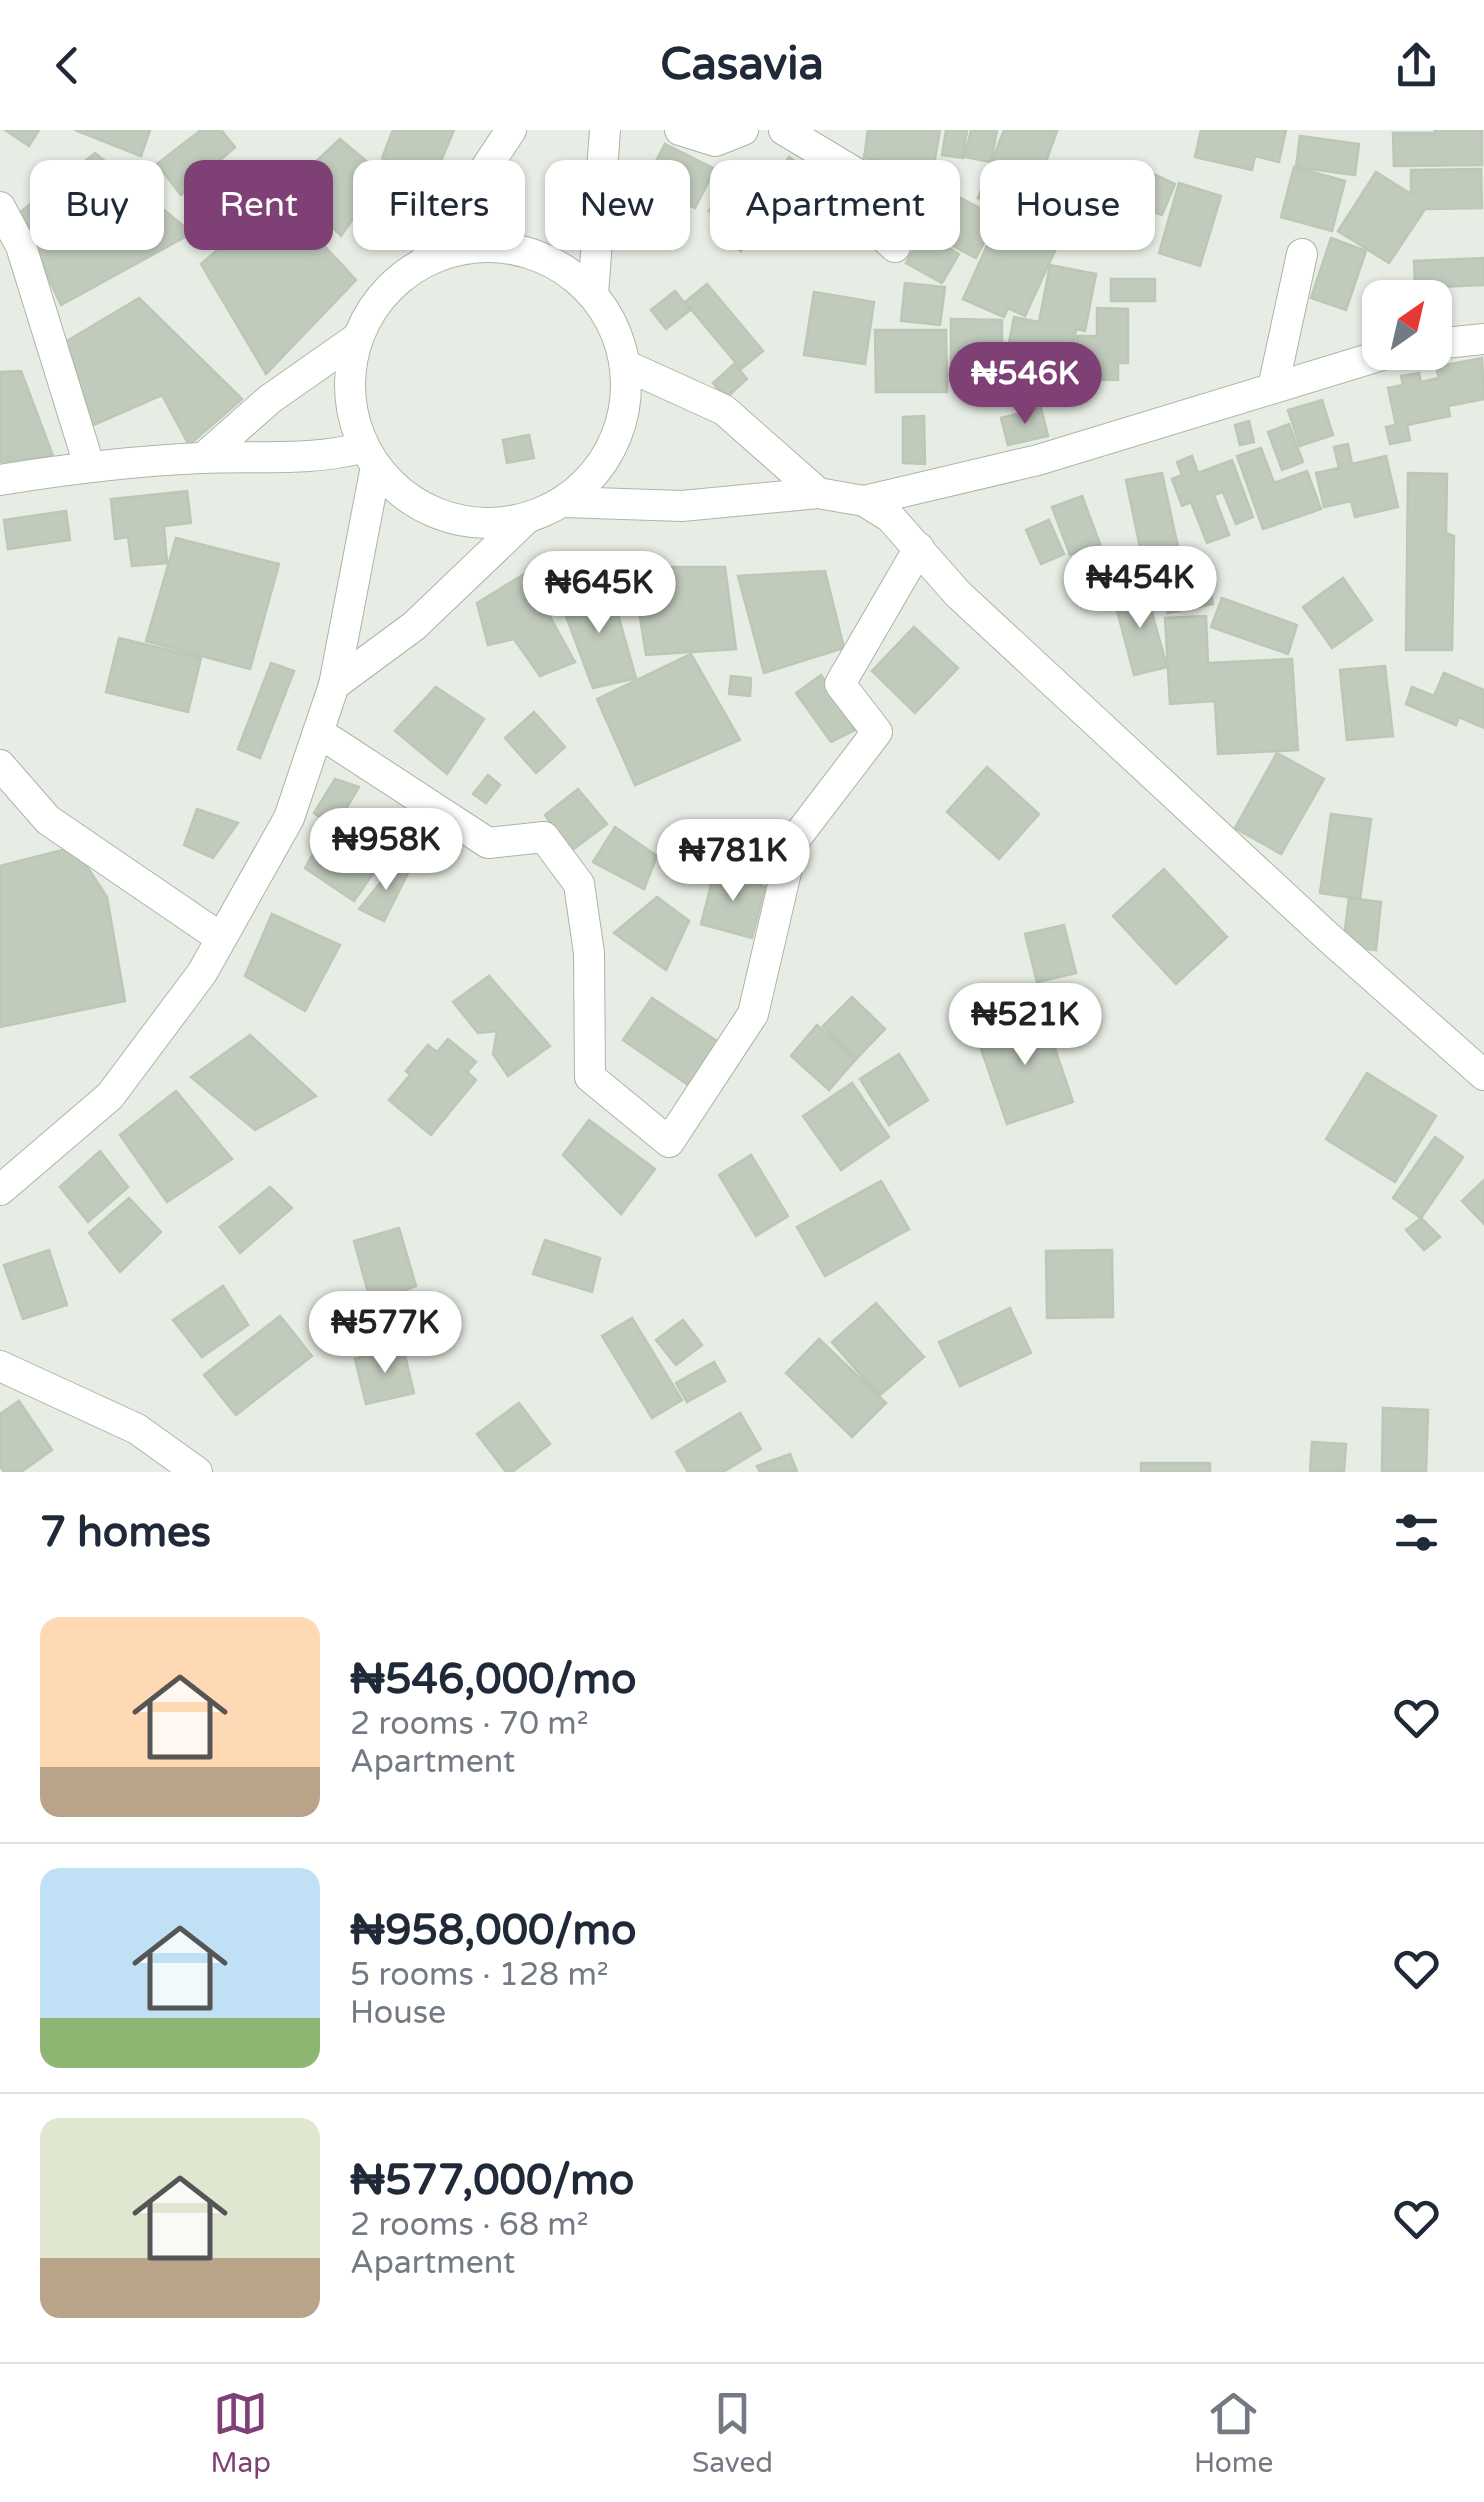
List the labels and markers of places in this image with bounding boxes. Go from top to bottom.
pin: ₦546K [955,342,1095,427]
pin: ₦454K [1070,546,1210,631]
pin: ₦645K [529,551,669,636]
pin: ₦958K [316,808,456,893]
pin: ₦781K [663,819,803,904]
pin: ₦521K [955,983,1095,1068]
pin: ₦577K [315,1291,455,1376]

